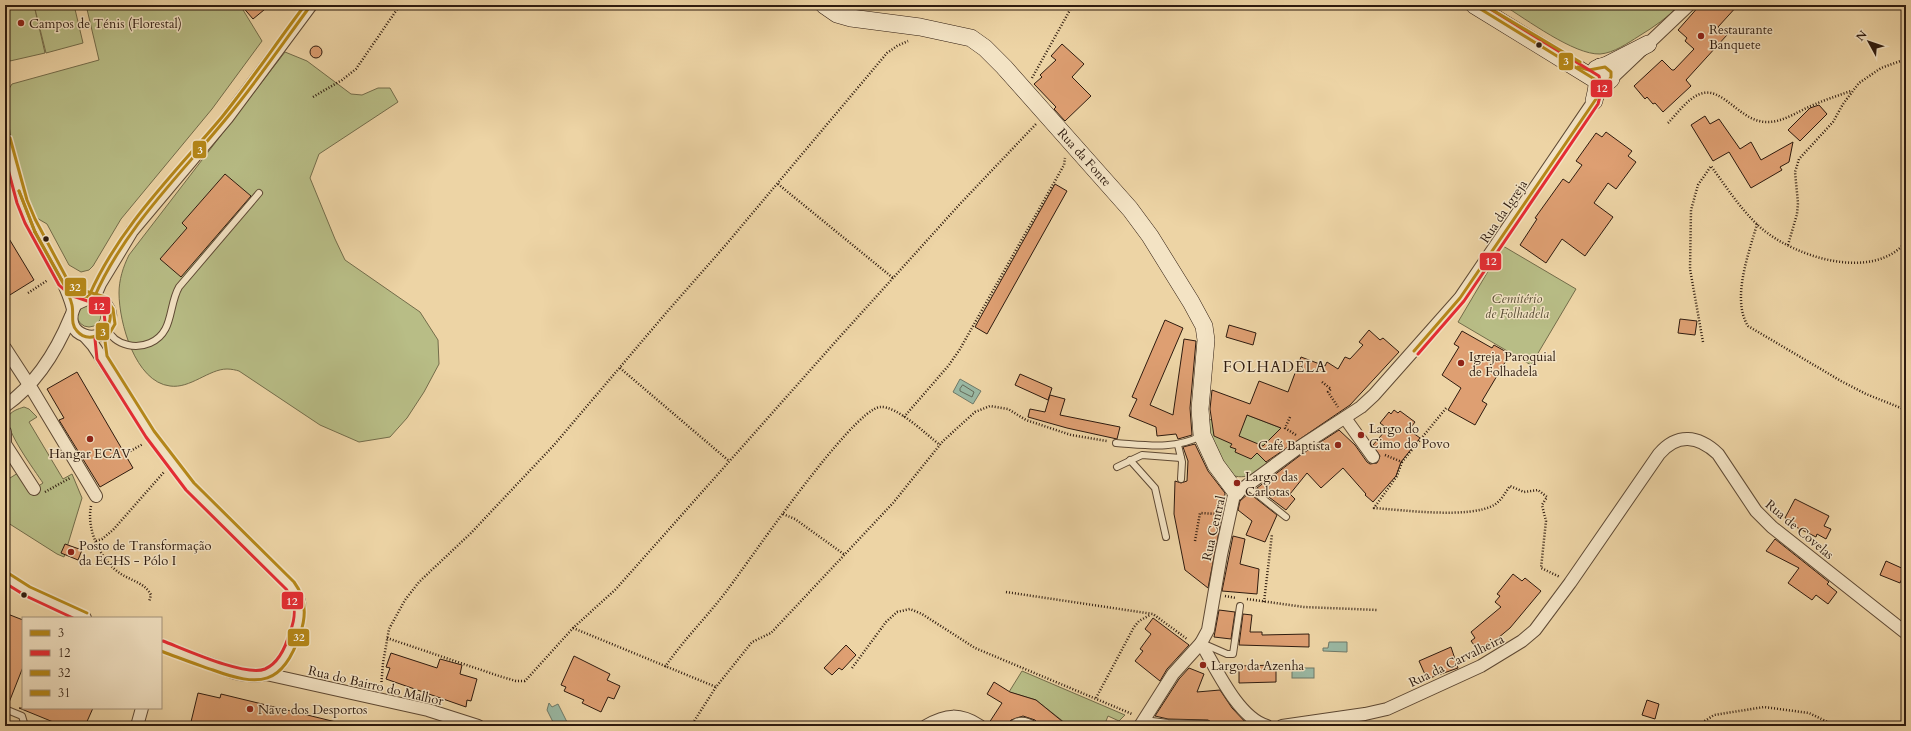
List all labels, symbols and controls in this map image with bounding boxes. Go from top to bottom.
place label: Campos de Ténis (Florestal) [29,15,182,33]
marker: Campos de Ténis (Florestal) [16,18,26,28]
place label: Restaurante Banquete [1709,21,1773,54]
north arrow [1849,22,1889,62]
text: N [1853,27,1871,44]
marker: Restaurante Banquete [1696,31,1706,41]
unlabelled marker [1534,40,1544,50]
line badge: 3 [1558,52,1574,71]
text: 3 [1563,54,1569,69]
line badge: 12 [1590,79,1613,98]
text: 12 [1596,81,1608,96]
street label: Rua da Fonte [1053,124,1115,191]
line badge: 3 [192,140,207,159]
text: 3 [197,143,203,158]
street label: Rua da Igreja [1476,176,1532,247]
unlabelled marker [41,234,51,244]
line badge: 12 [1479,252,1502,271]
text: 12 [1485,254,1497,269]
line badge: 32 [64,277,87,297]
text: 32 [69,280,81,295]
park label: Cemitério de Folhadela [1485,290,1549,323]
line badge: 12 [88,296,111,315]
text: 12 [93,299,105,314]
line badge: 3 [95,322,110,341]
text: 3 [100,325,106,340]
place label: Igreja Paroquial de Folhadela [1469,348,1557,381]
district label: FOLHADELA [1223,357,1327,377]
marker: Igreja Paroquial de Folhadela [1456,358,1466,368]
place label: Largo do Cimo do Povo [1369,420,1450,453]
marker: Largo do Cimo do Povo [1356,430,1366,440]
marker: Hangar ECAV [85,434,95,444]
place label: Café Baptista [1258,437,1330,455]
marker: Café Baptista [1333,440,1343,450]
place label: Hangar ECAV [49,445,131,463]
place label: Largo das Carlotas [1245,468,1298,501]
marker: Largo das Carlotas [1232,478,1242,488]
street label: Rua Central [1198,493,1230,563]
street label: Rua de Covelas [1761,496,1837,564]
place label: Posto de Transformação da ECHS - Pólo I [79,537,212,570]
marker: Posto de Transformação da ECHS - Pólo I [66,547,76,557]
unlabelled marker [19,590,29,600]
line badge: 12 [281,591,304,610]
text: 12 [286,594,298,609]
legend [22,617,162,709]
text: 3 [58,625,64,641]
line badge: 32 [287,628,310,647]
text: 32 [293,630,305,645]
street label: Rua da Carvalheira [1406,630,1508,692]
text: 12 [58,645,70,661]
place label: Largo da Azenha [1211,657,1305,675]
marker: Largo da Azenha [1198,660,1208,670]
street label: Rua do Bairro do Malhor [306,662,445,710]
text: 32 [58,665,70,681]
text: 31 [58,685,70,701]
place label: Nave dos Desportos [258,701,367,719]
marker: Nave dos Desportos [245,704,255,714]

